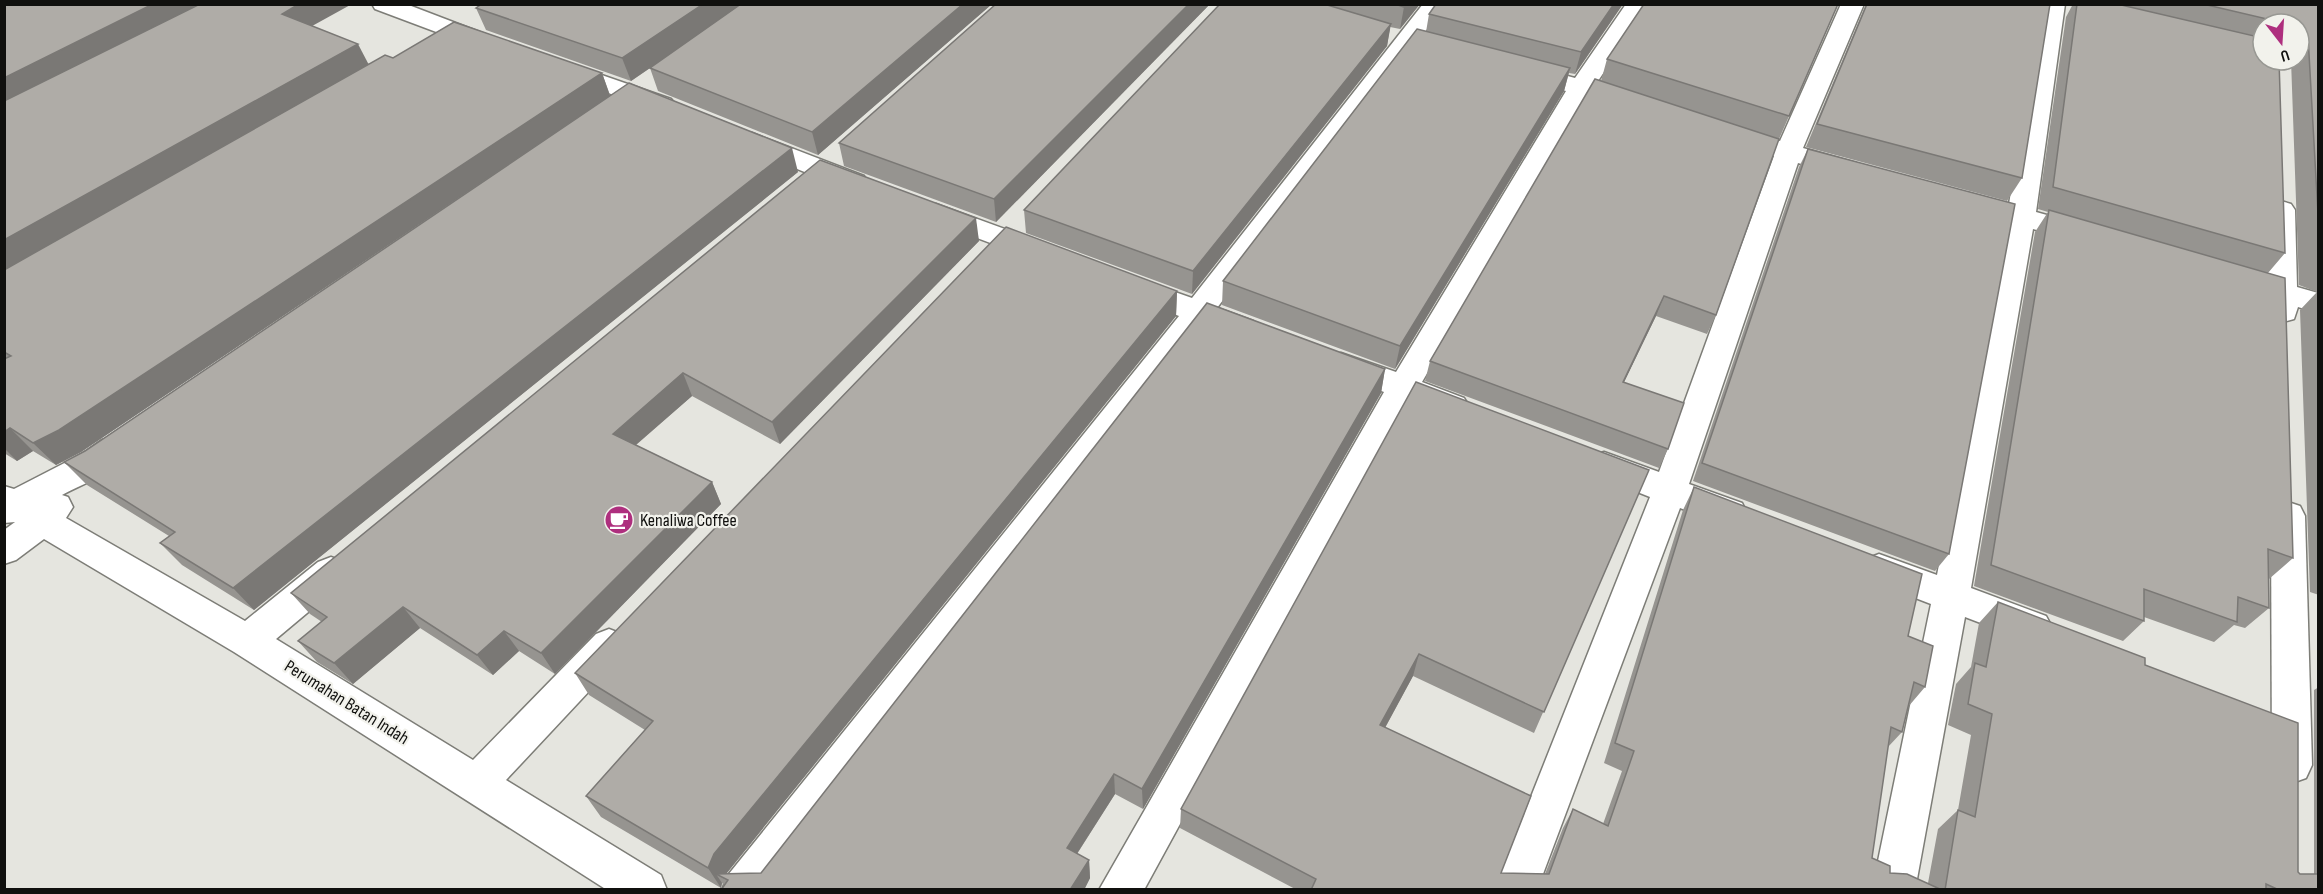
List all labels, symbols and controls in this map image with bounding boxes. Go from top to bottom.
north arrow [2251,12,2311,72]
text: U [2278,45,2292,65]
cafe icon: Kenaliwa Coffee [603,504,635,536]
place label: Kenaliwa Coffee [640,510,737,531]
street label: Perumahan Batan Indah [281,656,413,749]

